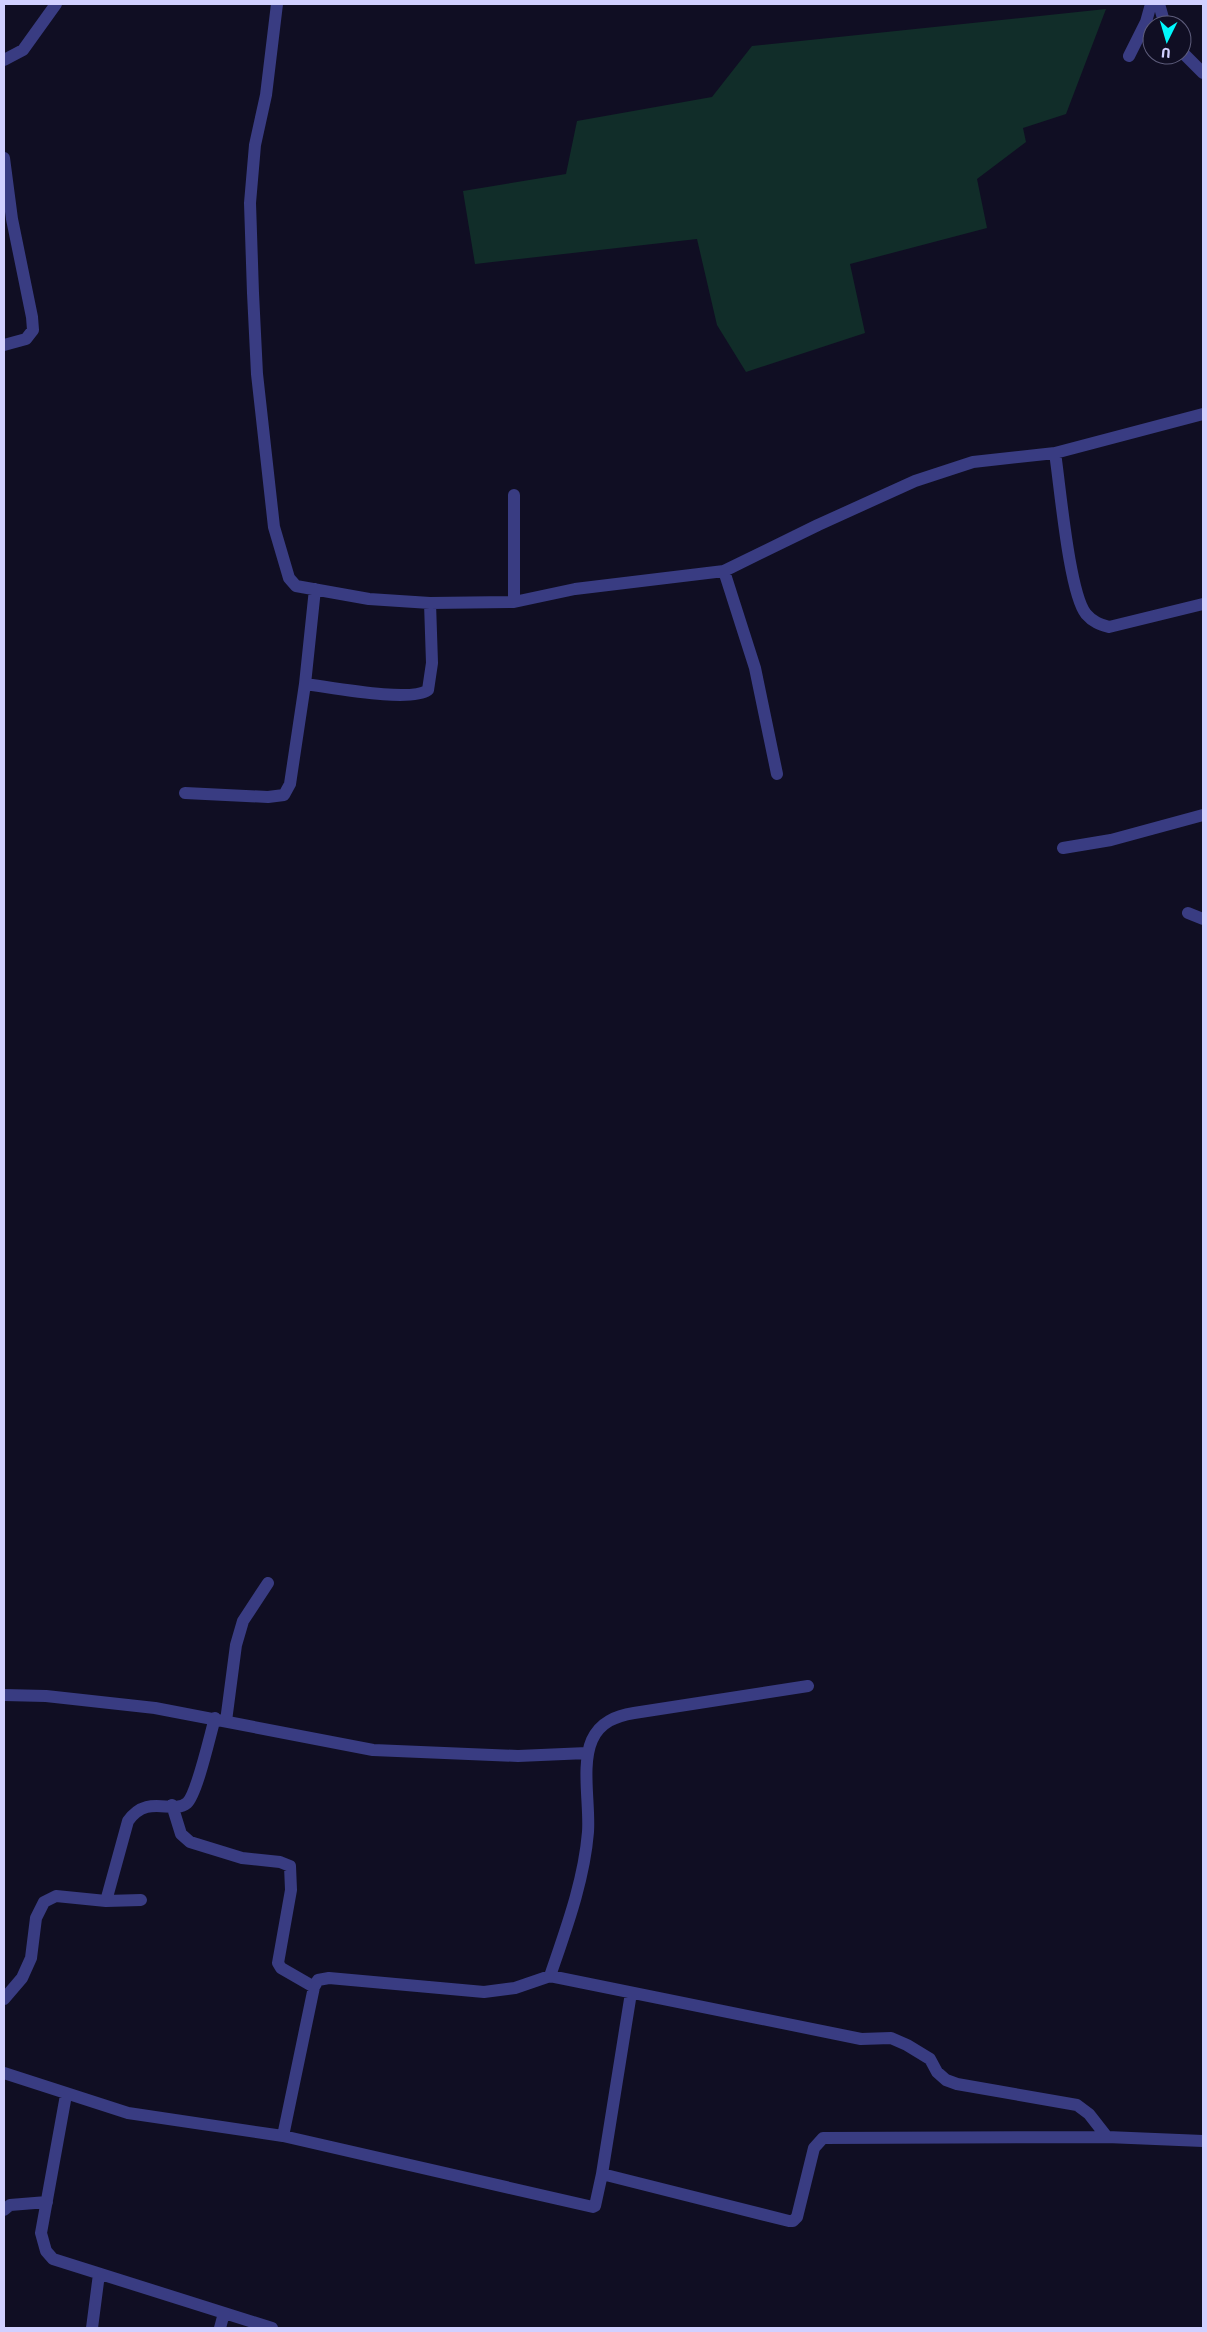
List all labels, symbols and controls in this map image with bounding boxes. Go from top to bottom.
north arrow [1142,15,1192,65]
text: U [1160,44,1171,61]

